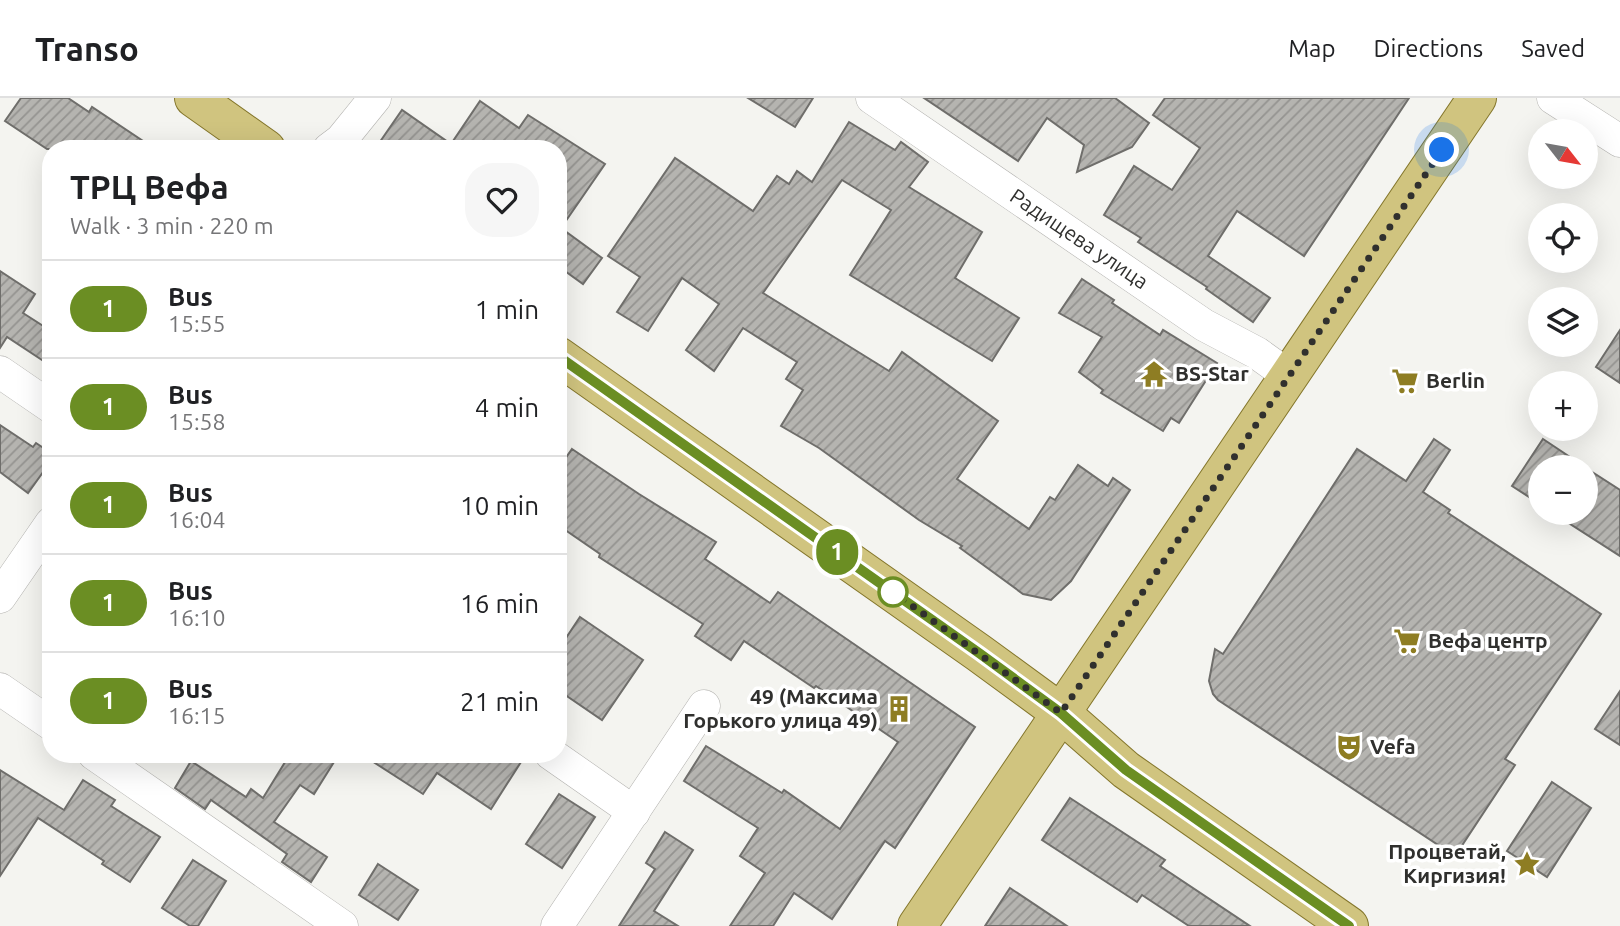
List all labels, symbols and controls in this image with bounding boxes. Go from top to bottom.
text: Transo [35,30,139,67]
text: Map [1288,35,1335,62]
text: Directions [1373,35,1483,62]
text: Saved [1521,35,1585,62]
north arrow [1528,119,1598,189]
map controls [1528,119,1598,525]
your location [1424,132,1459,167]
button: heart [465,163,539,237]
text: ТРЦ Вефа [70,168,229,205]
street label: Радищева улица [1006,183,1153,293]
button: locate [1528,203,1598,273]
text: Walk · 3 min · 220 m [70,213,274,238]
text: Bus [168,282,213,311]
button: layers [1528,287,1598,357]
text: 1 [102,295,115,322]
text: 1 min [475,295,539,324]
text: 15:55 [168,311,226,336]
temple icon: BS-Star [1139,359,1169,389]
place label: BS-Star [1175,361,1249,385]
supermarket icon: Berlin [1390,366,1420,396]
place label: Berlin [1426,368,1485,392]
button: + [1528,371,1598,441]
text: Bus [168,380,213,409]
text: 1 [102,393,115,420]
text: 4 min [475,393,539,422]
text: 15:58 [168,409,226,434]
button: − [1528,455,1598,525]
text: Bus [168,478,213,507]
text: 1 [102,491,115,518]
text: 10 min [460,491,539,520]
text: 16:04 [168,507,226,532]
line badge: 1 [814,529,860,575]
text: 1 [830,538,844,565]
text: Bus [168,576,213,605]
unlabelled marker [878,577,908,607]
text: 1 [102,589,115,616]
text: 16 min [460,589,539,618]
text: 16:10 [168,605,226,630]
supermarket icon: Вефа центр [1392,626,1422,656]
place label: Вефа центр [1428,628,1548,652]
text: Bus [168,674,213,703]
place label: 49 (Максима Горького улица 49) [683,684,878,732]
text: 1 [102,687,115,714]
text: 21 min [460,687,539,716]
building icon: 49 (Максима Горького улица 49) [884,694,914,724]
text: 16:15 [168,703,226,728]
theatre icon: Vefa [1334,732,1364,762]
place label: Vefa [1370,734,1416,758]
place label: Процветай, Киргизия! [1388,839,1506,887]
place icon: Процветай, Киргизия! [1512,849,1542,879]

